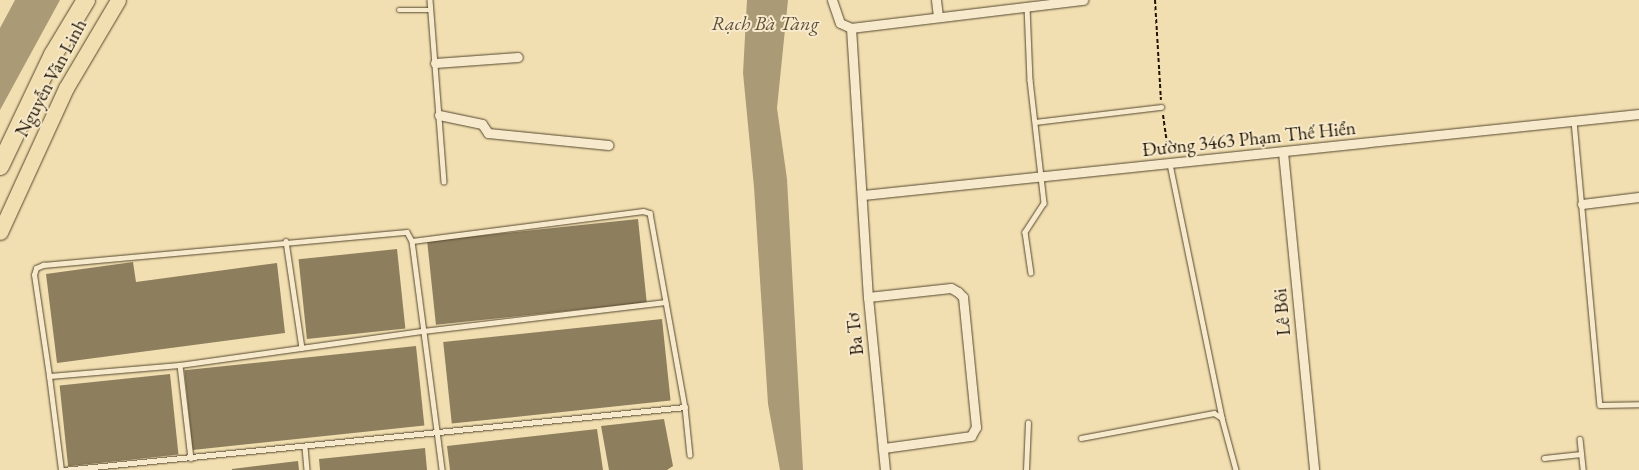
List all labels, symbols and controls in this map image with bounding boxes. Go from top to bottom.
water label: Rạch Bà Tàng [711,11,819,35]
street label: Nguyễn Văn Linh [10,15,92,141]
street label: Đường 3463 Phạm Thế Hiển [1141,116,1357,162]
street label: Lê Bôi [1269,287,1295,337]
street label: Ba Tơ [841,311,869,357]

